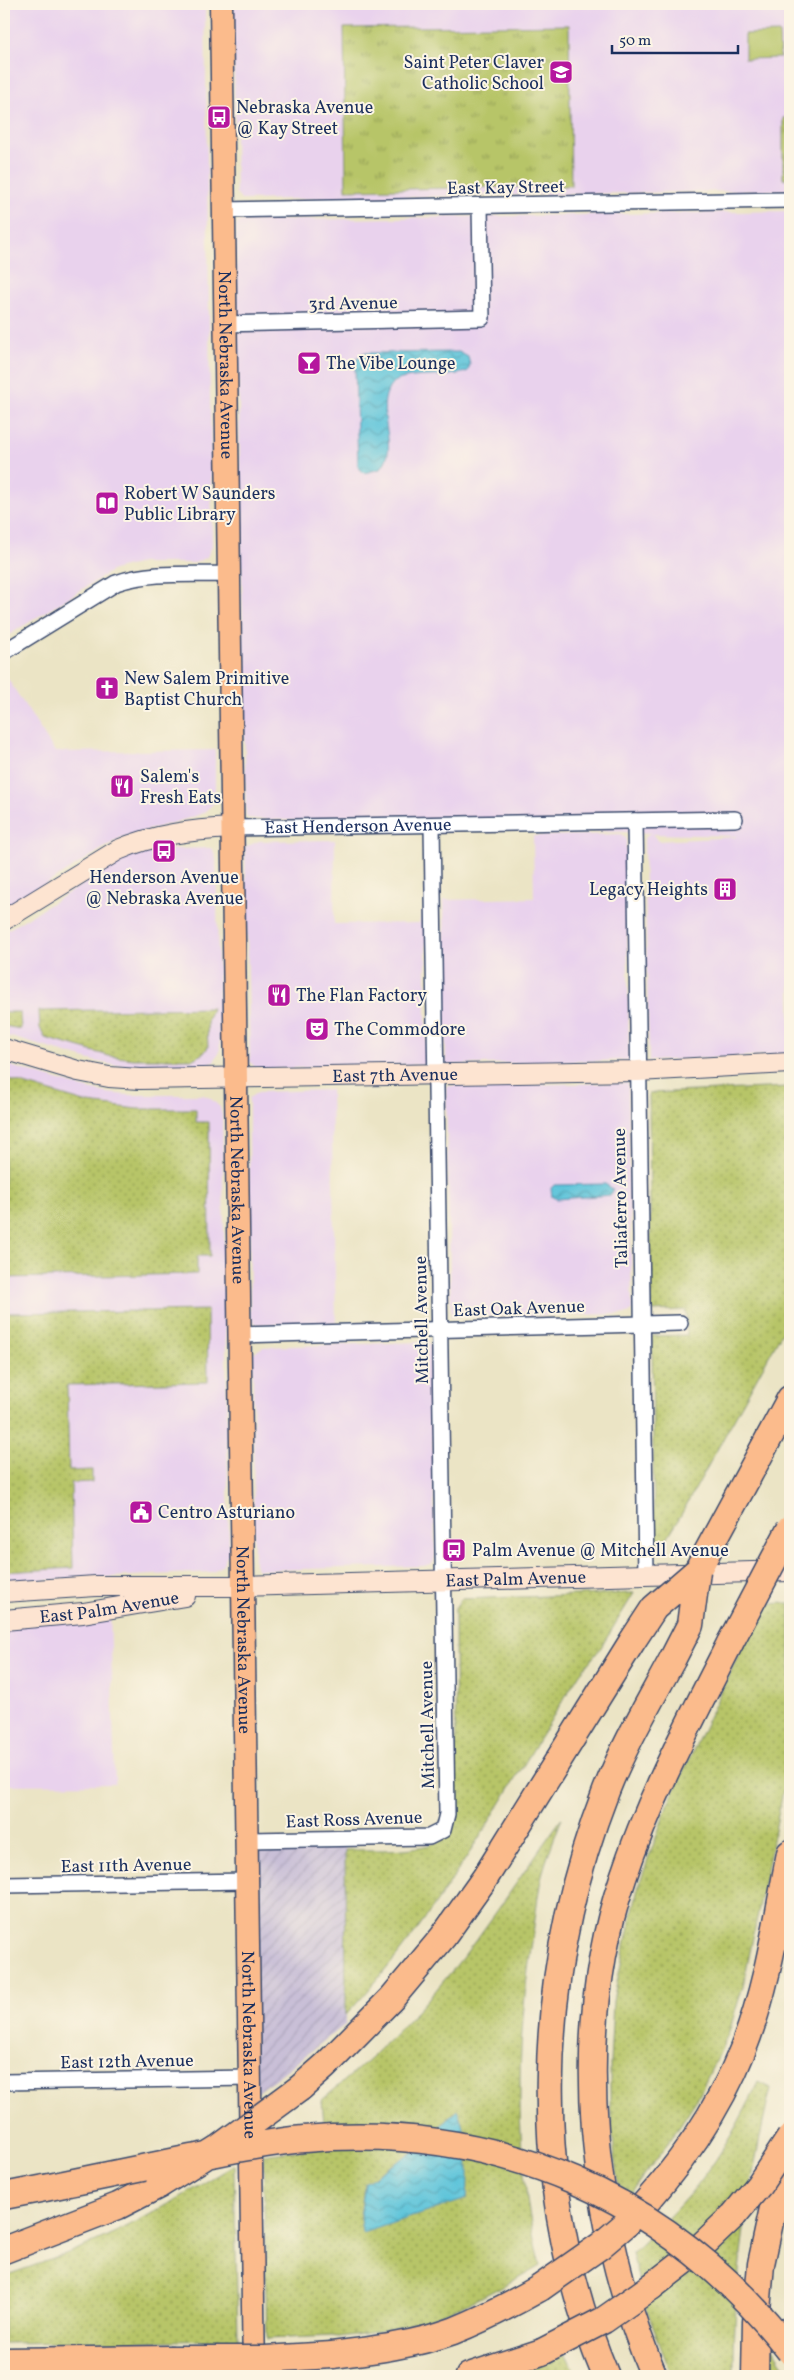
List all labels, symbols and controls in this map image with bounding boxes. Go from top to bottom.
scale bar [612,22,738,54]
text: 50 m [619,31,651,52]
place label: Saint Peter Claver Catholic School [404,51,544,97]
school or university icon: Saint Peter Claver Catholic School [548,59,574,85]
place label: Nebraska Avenue @ Kay Street [236,96,373,142]
bus stop icon: Nebraska Avenue @ Kay Street [206,104,232,130]
street label: East Kay Street [447,175,565,202]
street label: North Nebraska Avenue [211,271,238,459]
street label: 3rd Avenue [308,291,398,318]
bar icon: The Vibe Lounge [296,350,322,376]
place label: The Vibe Lounge [326,352,456,377]
place label: Robert W Saunders Public Library [124,482,276,528]
library icon: Robert W Saunders Public Library [94,490,120,516]
place label: New Salem Primitive Baptist Church [124,667,289,713]
church icon: New Salem Primitive Baptist Church [94,675,120,701]
place label: Salem's Fresh Eats [140,765,221,811]
restaurant icon: Salem's Fresh Eats [109,773,135,799]
street label: East Henderson Avenue [264,813,452,841]
bus stop icon: Henderson Avenue @ Nebraska Avenue [151,838,177,864]
place label: Henderson Avenue @ Nebraska Avenue [85,866,243,912]
building icon: Legacy Heights [712,876,738,902]
place label: Legacy Heights [589,878,708,903]
restaurant icon: The Flan Factory [266,982,292,1008]
place label: The Flan Factory [296,984,427,1009]
theatre icon: The Commodore [304,1016,330,1042]
place label: The Commodore [334,1018,466,1043]
street label: East 7th Avenue [332,1063,458,1090]
street label: North Nebraska Avenue [222,1096,250,1284]
street label: Taliaferro Avenue [608,1128,635,1268]
street label: Mitchell Avenue [409,1256,436,1384]
street label: East Oak Avenue [453,1295,585,1324]
public building icon: Centro Asturiano [128,1499,154,1525]
place label: Centro Asturiano [158,1501,295,1526]
bus stop icon: Palm Avenue @ Mitchell Avenue [441,1537,467,1563]
place label: Palm Avenue @ Mitchell Avenue [472,1539,729,1564]
street label: North Nebraska Avenue [228,1545,256,1734]
street label: East Palm Avenue [445,1566,586,1594]
street label: East Palm Avenue [39,1586,181,1631]
street label: Mitchell Avenue [415,1661,442,1789]
street label: East Ross Avenue [285,1806,423,1835]
street label: East 11th Avenue [60,1853,192,1880]
street label: North Nebraska Avenue [234,1950,262,2139]
street label: East 12th Avenue [60,2049,194,2076]

